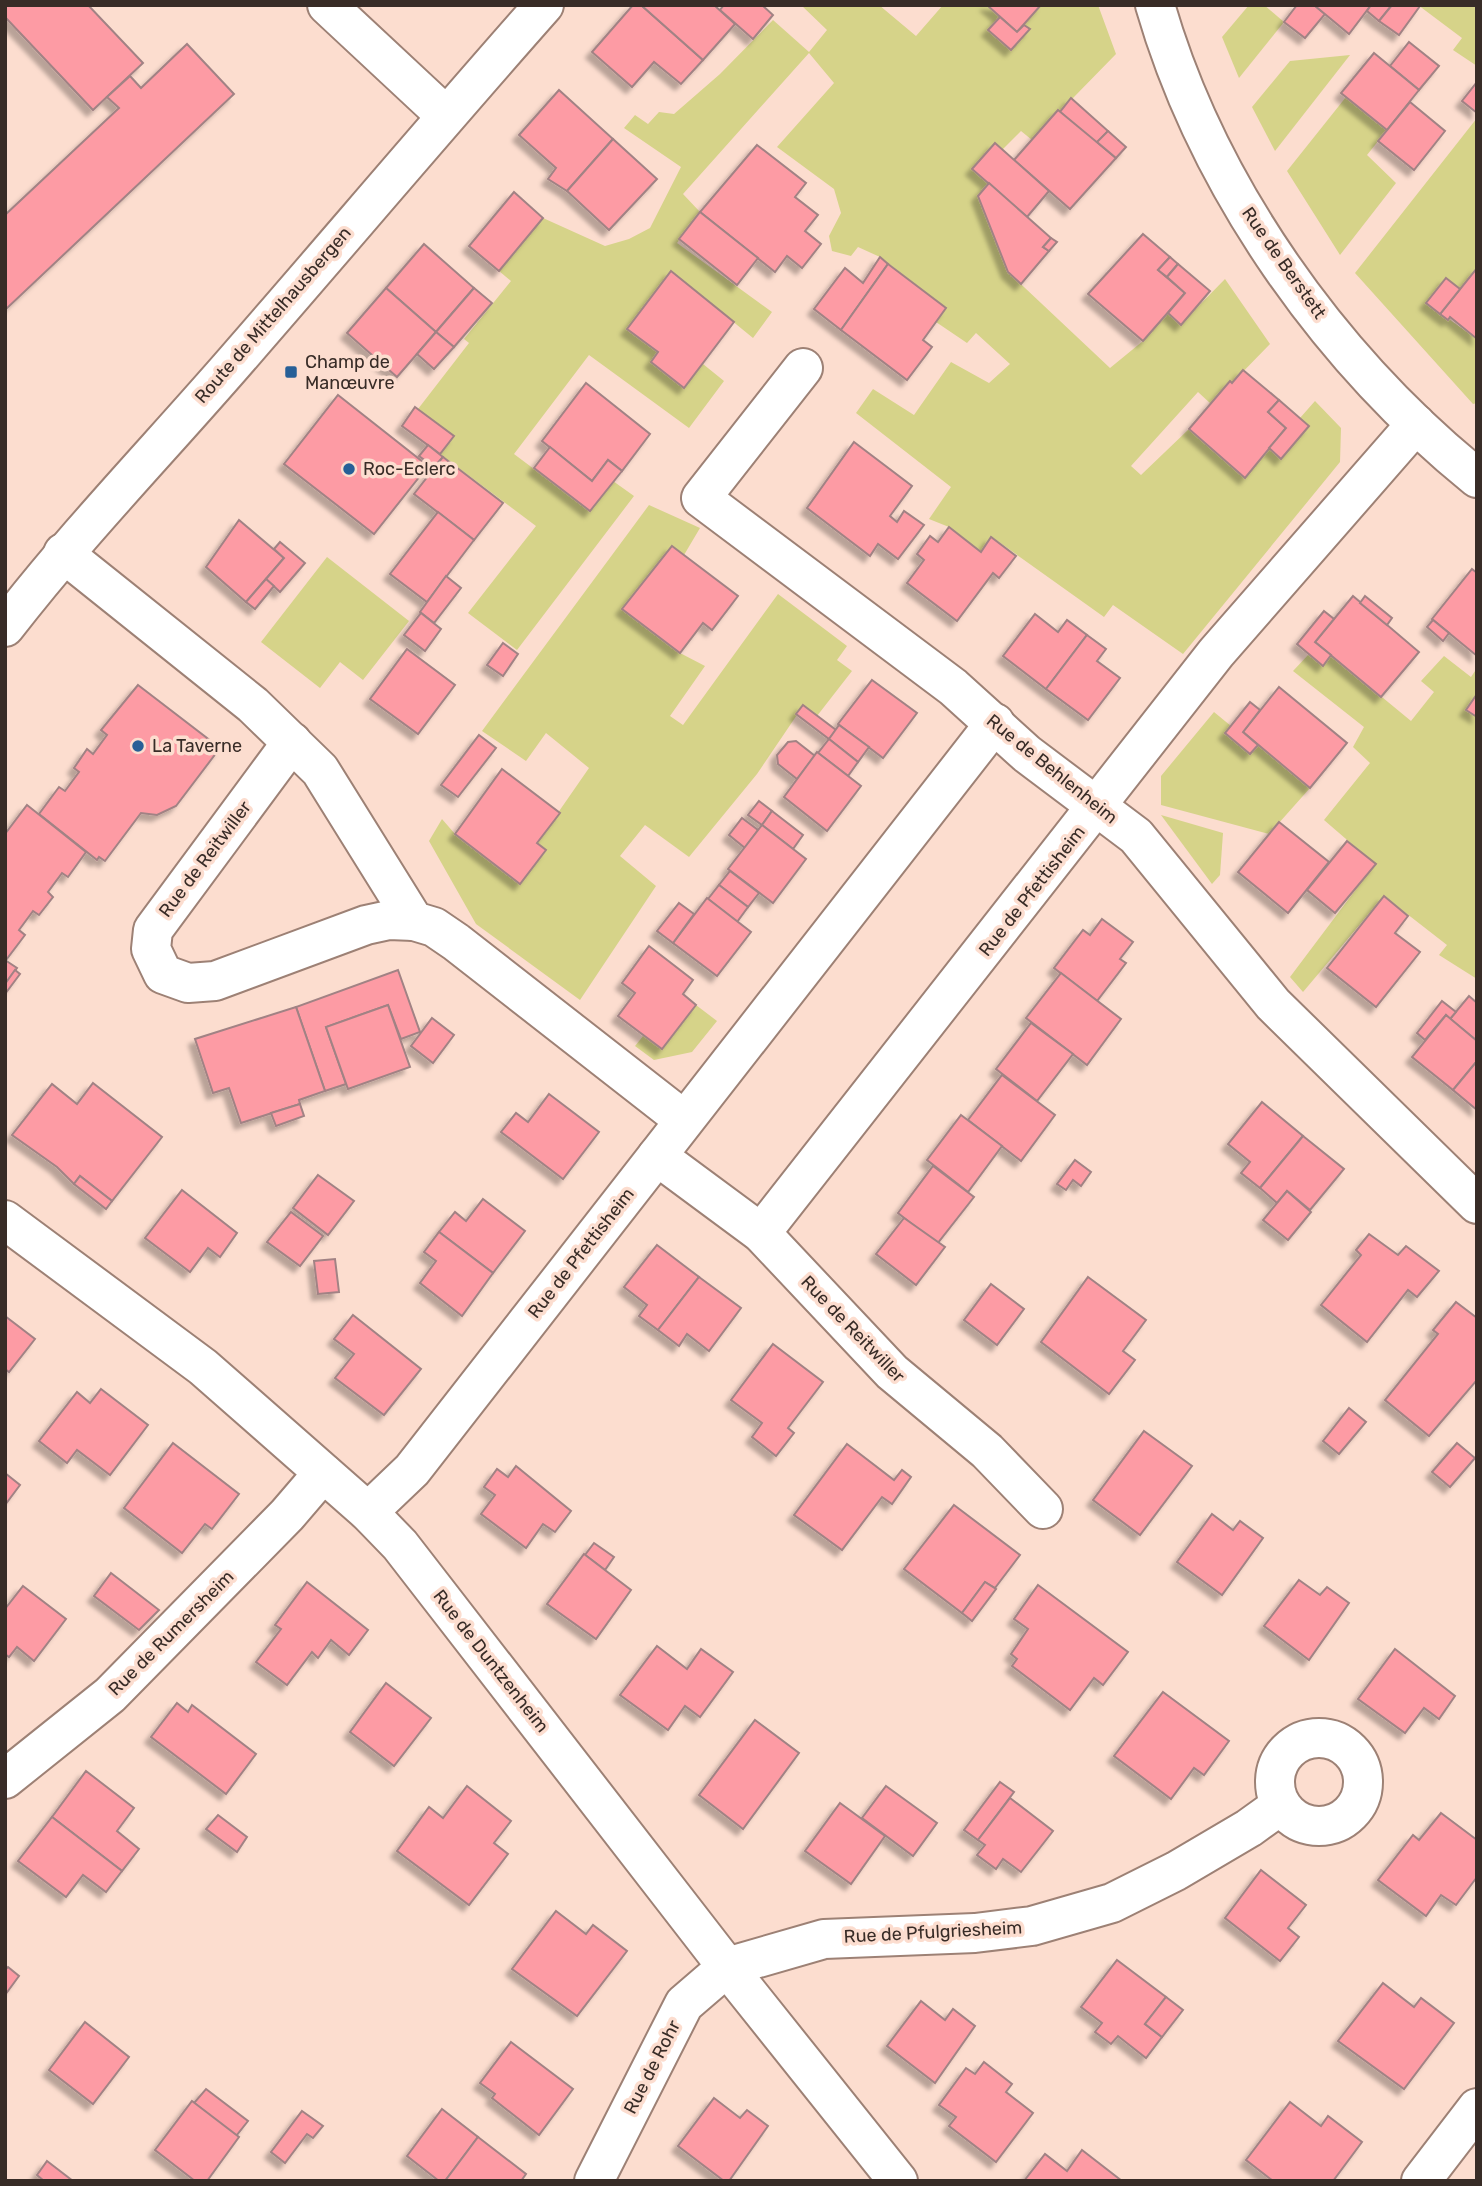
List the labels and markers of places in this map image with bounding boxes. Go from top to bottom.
place label: Champ de Manœuvre [305,351,395,394]
marker: Champ de Manœuvre [283,364,299,380]
place label: Roc-Eclerc [363,458,455,480]
marker: Roc-Eclerc [341,461,357,477]
place label: La Taverne [152,735,242,757]
marker: La Taverne [130,738,146,754]

